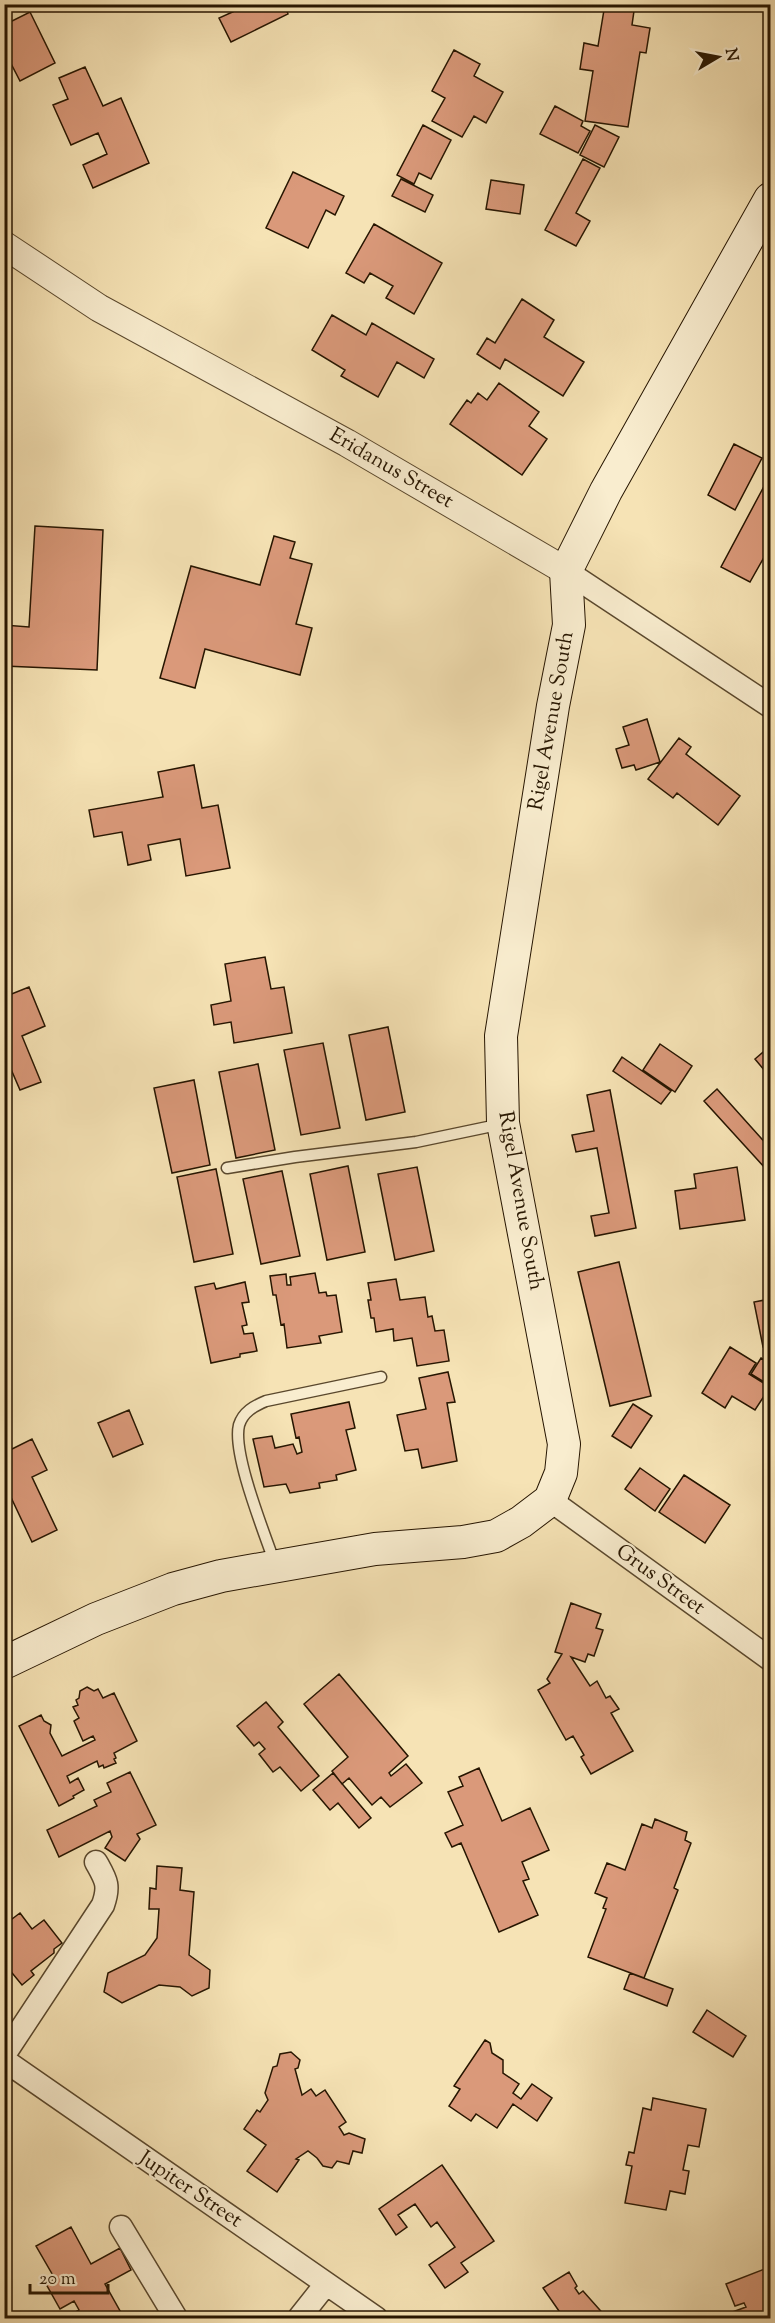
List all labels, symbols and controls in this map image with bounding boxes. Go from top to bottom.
north arrow [688,27,748,87]
text: N [718,47,743,63]
street label: Eridanus Street [323,421,459,517]
street label: Rigel Avenue South [521,629,583,813]
street label: Rigel Avenue South [489,1109,551,1293]
street label: Grus Street [609,1537,711,1623]
street label: Jupiter Street [131,2144,248,2236]
scale bar [30,2257,108,2295]
text: 20 m [39,2267,76,2293]

